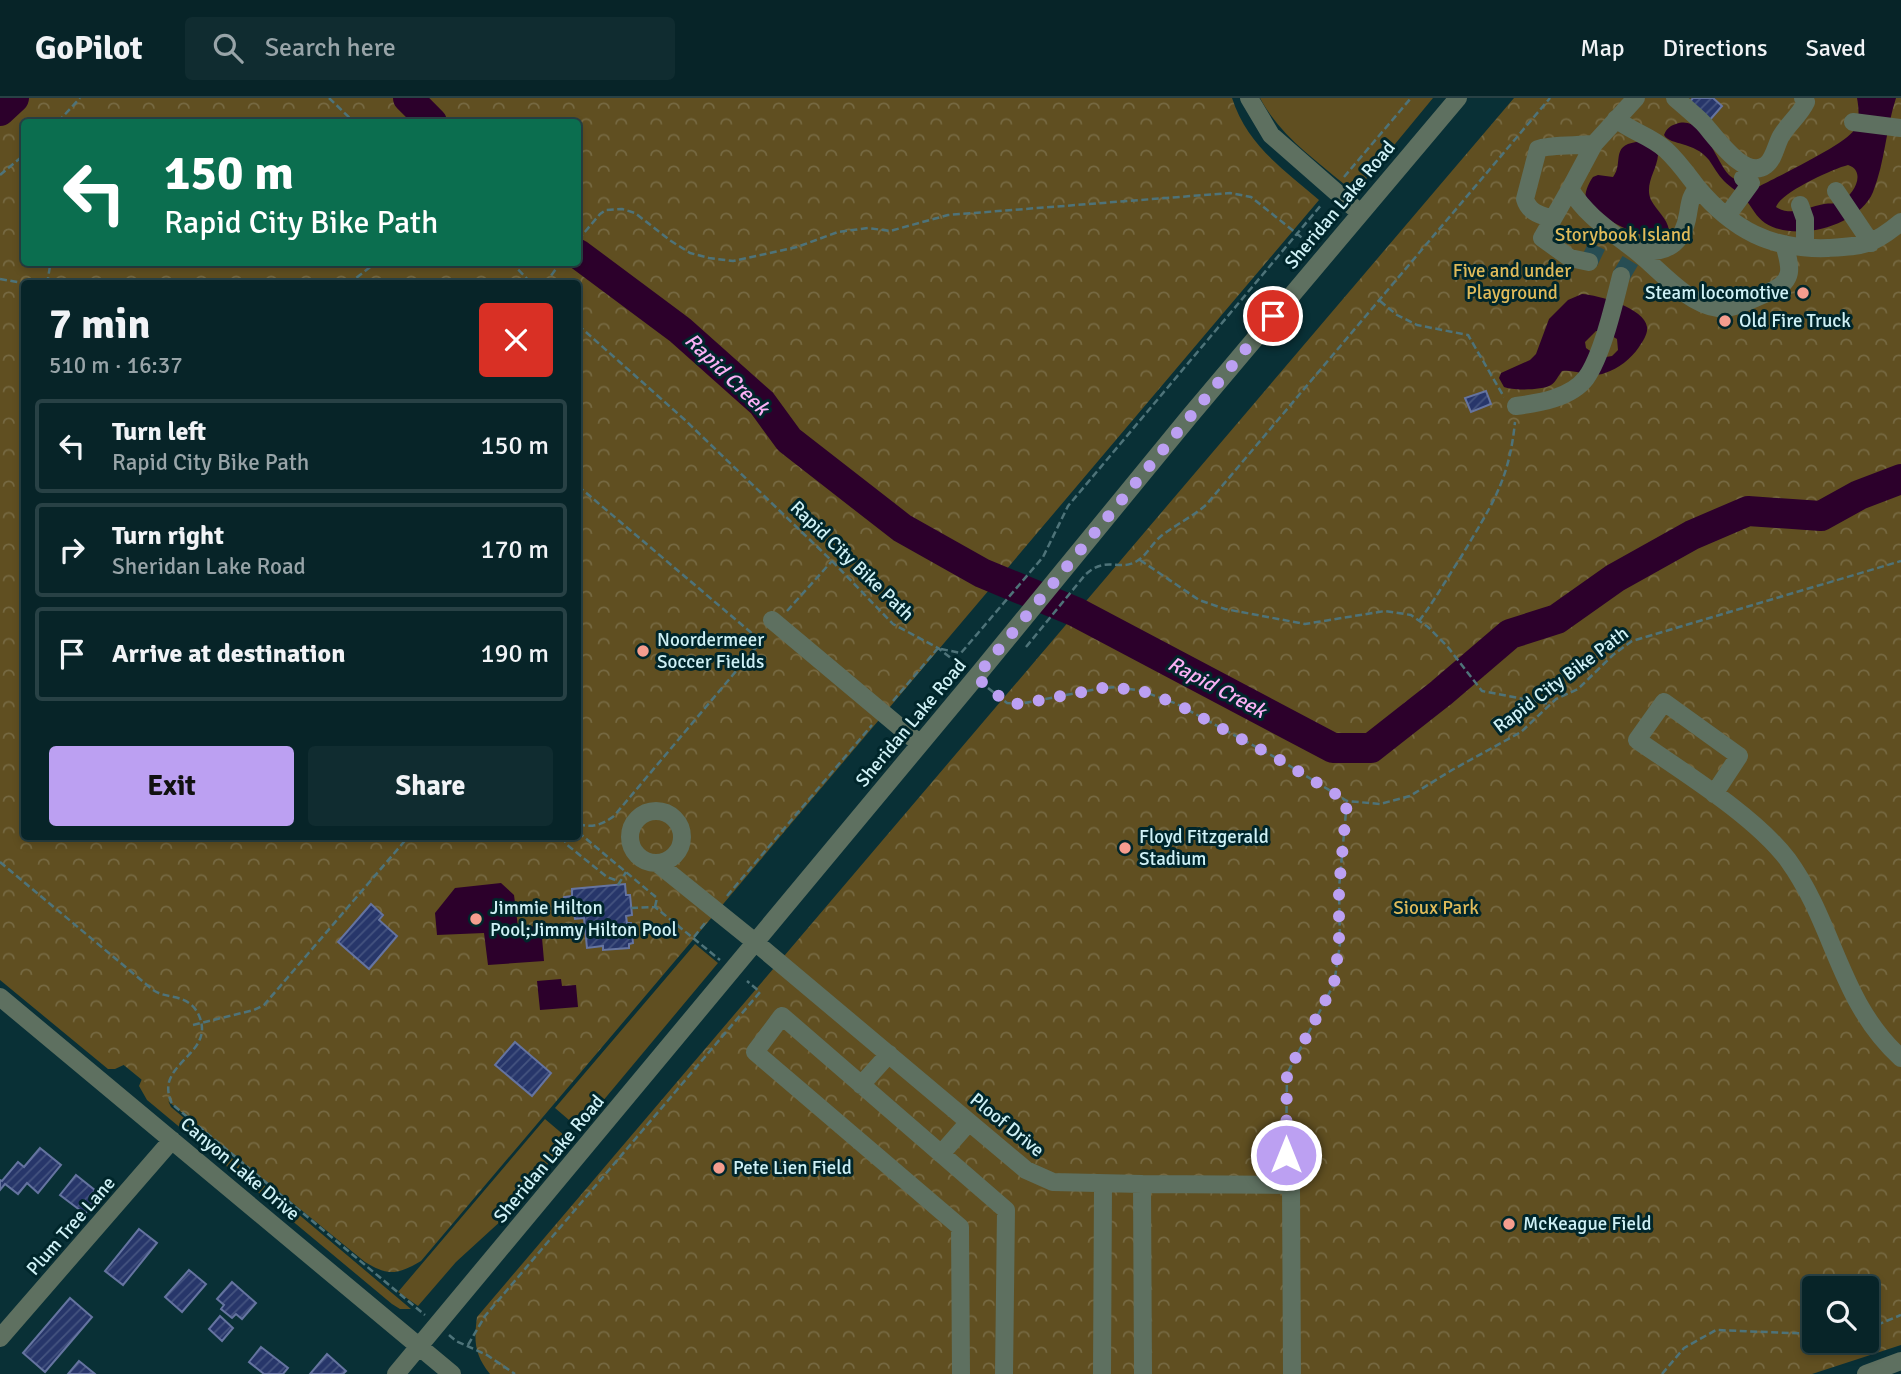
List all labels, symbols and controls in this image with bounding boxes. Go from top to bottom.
search box [185,17,675,80]
text: GoPilot [35,28,143,69]
icon: search [209,29,247,67]
text: Search here [265,32,396,64]
text: Map [1580,33,1625,63]
text: Directions [1663,33,1768,63]
text: Saved [1806,33,1866,63]
street label: Sheridan Lake Road [1279,136,1401,274]
text: 150 m [164,143,294,203]
icon: left [49,147,140,238]
text: Rapid City Bike Path [164,203,438,242]
park label: Storybook Island [1555,223,1691,247]
park label: Five and under Playground [1453,259,1571,305]
place label: Steam locomotive [1645,281,1789,305]
marker: Steam locomotive [1795,285,1811,301]
pin [1243,286,1303,346]
icon: arrive [1254,297,1292,335]
text: 7 min [49,299,150,350]
button: close [479,303,553,377]
place label: Old Fire Truck [1739,309,1851,333]
marker: Old Fire Truck [1717,313,1733,329]
water label: Rapid Creek [679,327,776,422]
text: 510 m · 16:37 [49,351,183,380]
text: Turn left [112,416,206,448]
icon: left [53,427,91,465]
text: 150 m [480,430,549,462]
text: Rapid City Bike Path [112,448,309,477]
street label: Rapid City Bike Path [785,496,919,626]
text: Turn right [112,520,224,552]
icon: right [53,531,91,569]
text: 170 m [480,534,549,566]
text: Sheridan Lake Road [112,552,306,581]
street label: Rapid City Bike Path [1489,621,1633,739]
place label: Noordermeer Soccer Fields [657,628,764,674]
icon: arrive [53,635,91,673]
text: Arrive at destination [112,638,345,670]
text: 190 m [480,638,549,670]
marker: Noordermeer Soccer Fields [635,643,651,659]
water label: Rapid Creek [1164,650,1273,725]
street label: Sheridan Lake Road [850,654,972,792]
button: Exit [49,746,294,826]
button: Share [308,746,553,826]
place label: Floyd Fitzgerald Stadium [1139,825,1269,871]
marker: Floyd Fitzgerald Stadium [1117,840,1133,856]
place label: Jimmie Hilton Pool;Jimmy Hilton Pool [490,896,677,942]
park label: Sioux Park [1393,896,1479,920]
marker: Jimmie Hilton Pool;Jimmy Hilton Pool [468,911,484,927]
street label: Ploof Drive [965,1088,1049,1162]
street label: Sheridan Lake Road [488,1090,610,1228]
street label: Canyon Lake Drive [175,1112,305,1226]
position arrow [1249,1118,1323,1192]
place label: Pete Lien Field [733,1156,852,1180]
marker: Pete Lien Field [711,1160,727,1176]
street label: Plum Tree Lane [21,1172,121,1280]
place label: McKeague Field [1523,1212,1652,1236]
marker: McKeague Field [1501,1216,1517,1232]
map controls [1802,1276,1879,1353]
button: search [1802,1276,1879,1353]

